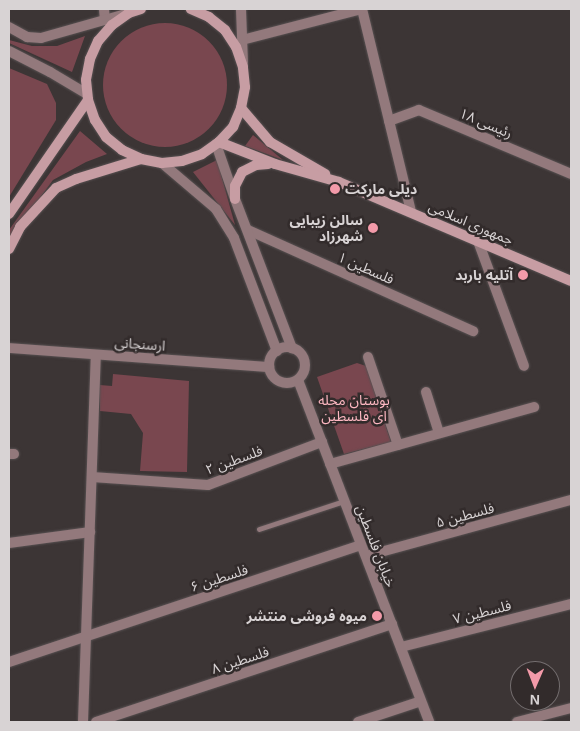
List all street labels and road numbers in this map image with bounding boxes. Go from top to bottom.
street label: رئیسی ۱۸ [457,104,515,142]
street label: جمهوری اسلامی [426,198,516,248]
street label: فلسطین ۱ [335,248,397,288]
street label: ارسنجانی [114,334,166,354]
street label: فلسطین ۲ [203,442,265,478]
street label: فلسطین ۵ [434,499,496,531]
street label: خیابان فلسطین [353,503,399,589]
street label: فلسطین ۶ [188,561,250,595]
street label: فلسطین ۷ [451,597,513,627]
street label: فلسطین ۸ [209,643,271,677]

